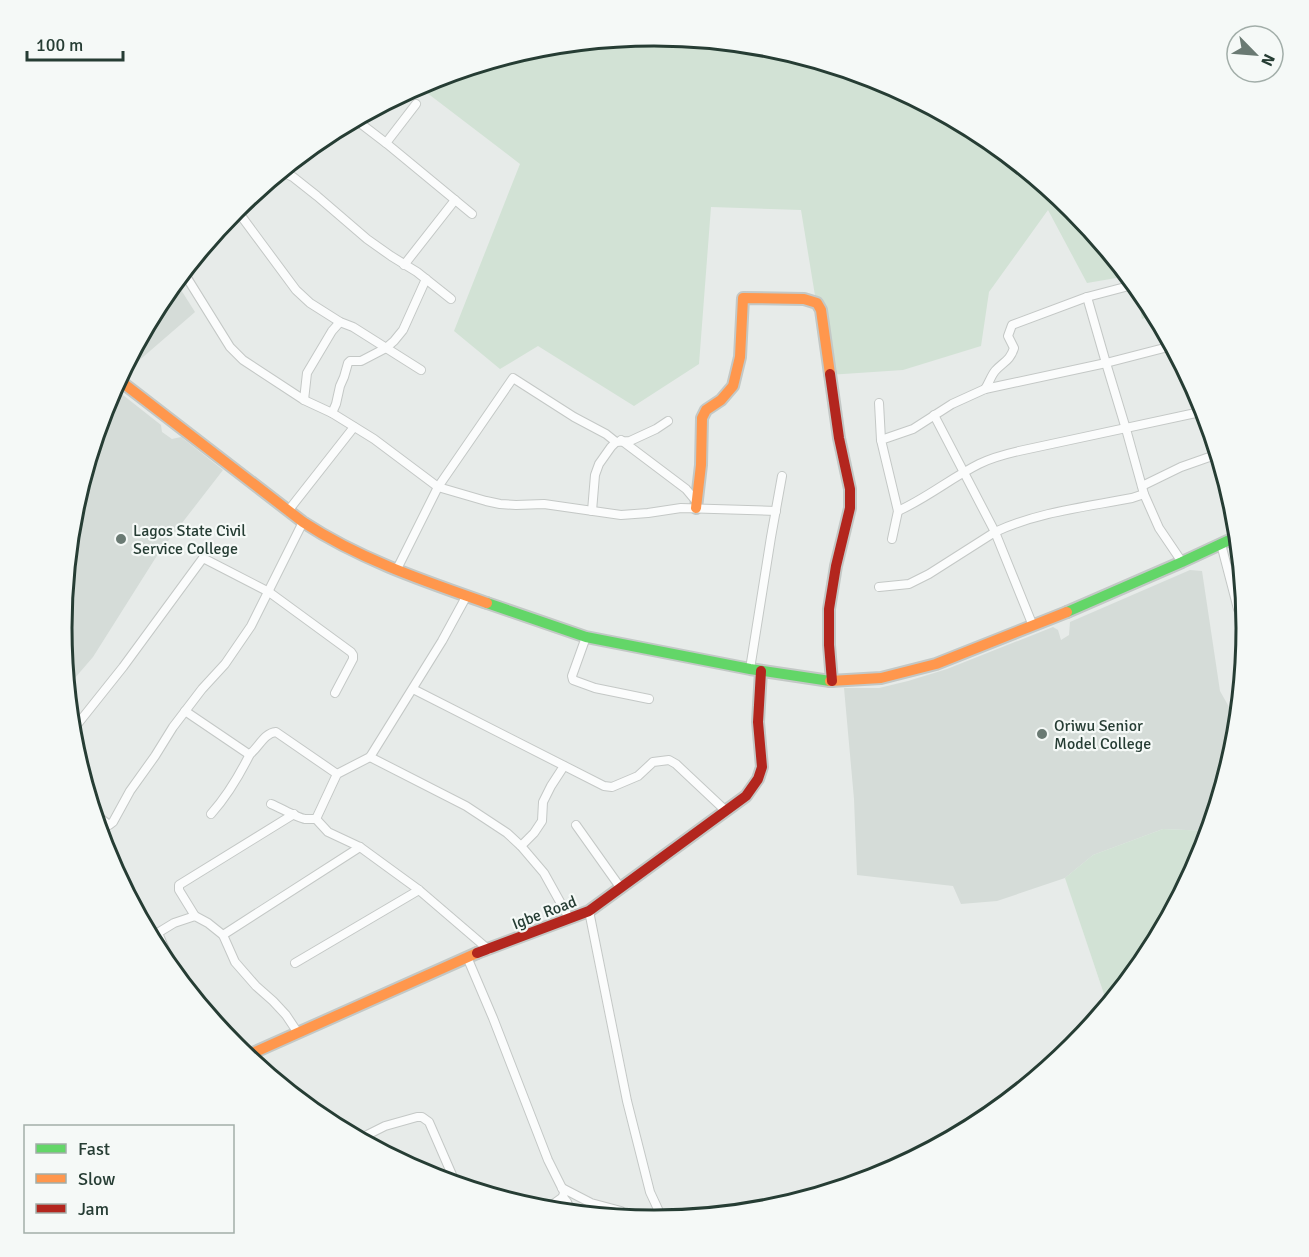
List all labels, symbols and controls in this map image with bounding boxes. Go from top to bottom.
scale bar [27,24,123,62]
north arrow [1225,24,1285,84]
text: 100 m [36,34,83,56]
text: N [1256,51,1279,69]
place label: Lagos State Civil Service College [133,521,246,559]
marker: Lagos State Civil Service College [114,532,128,546]
place label: Oriwu Senior Model College [1054,716,1151,754]
marker: Oriwu Senior Model College [1035,727,1049,741]
street label: Igbe Road [509,892,579,934]
legend [24,1125,234,1233]
text: Fast [78,1138,110,1160]
text: Slow [78,1168,115,1190]
text: Jam [78,1198,109,1220]

